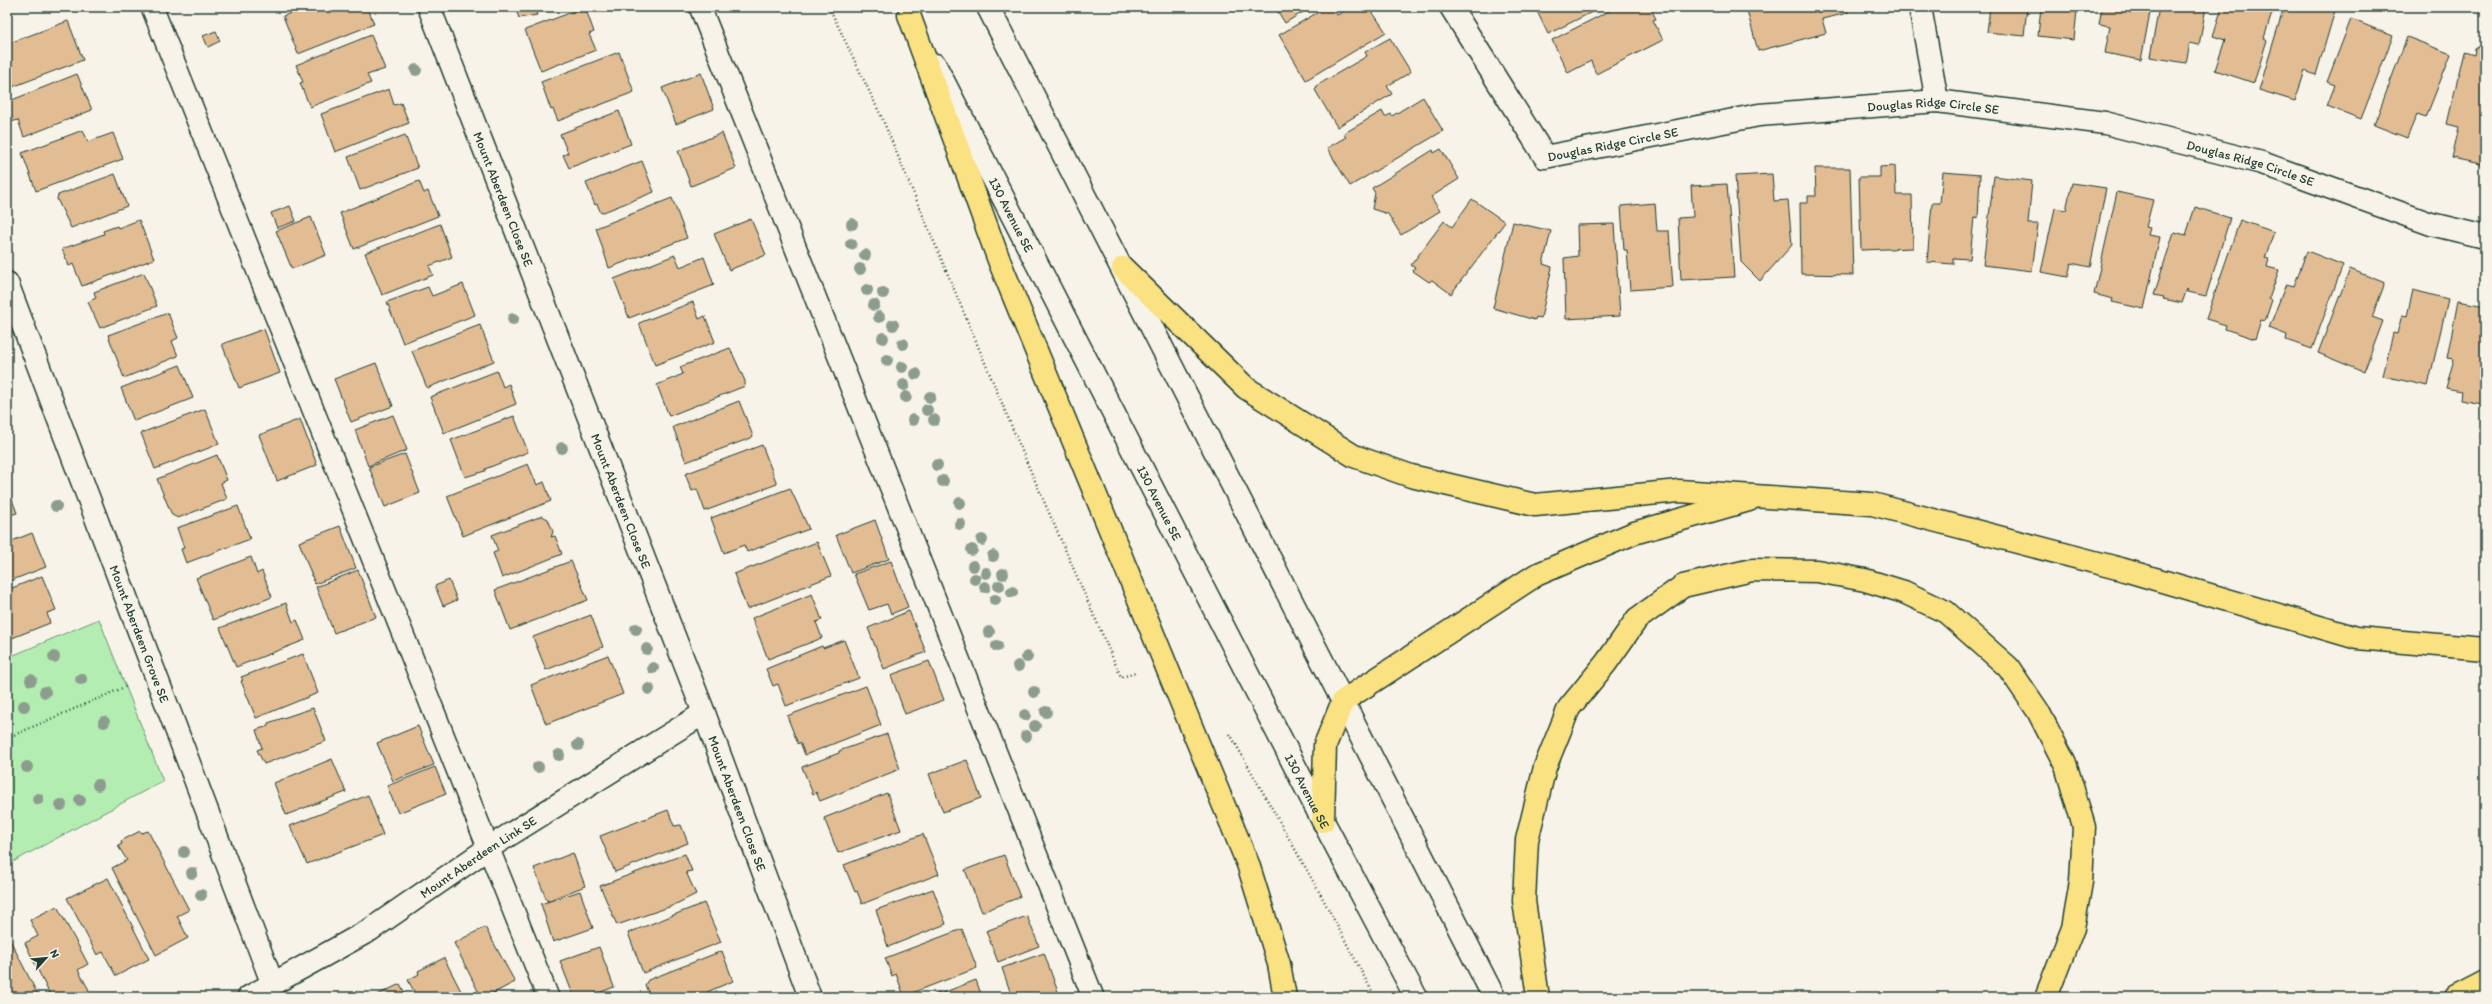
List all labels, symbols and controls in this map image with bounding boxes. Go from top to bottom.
street label: Douglas Ridge Circle SE [1867,94,2000,117]
street label: Douglas Ridge Circle SE [1546,124,1679,164]
street label: Mount Aberdeen Close SE [470,130,536,269]
street label: Douglas Ridge Circle SE [2185,137,2316,189]
street label: 130 Avenue SE [986,175,1037,255]
street label: Mount Aberdeen Close SE [588,431,654,571]
street label: 130 Avenue SE [1134,463,1185,543]
street label: Mount Aberdeen Grove SE [107,563,172,705]
street label: Mount Aberdeen Close SE [705,734,769,873]
street label: 130 Avenue SE [1282,751,1333,831]
street label: Mount Aberdeen Link SE [417,813,539,901]
north arrow [26,938,66,978]
text: N [47,947,62,960]

